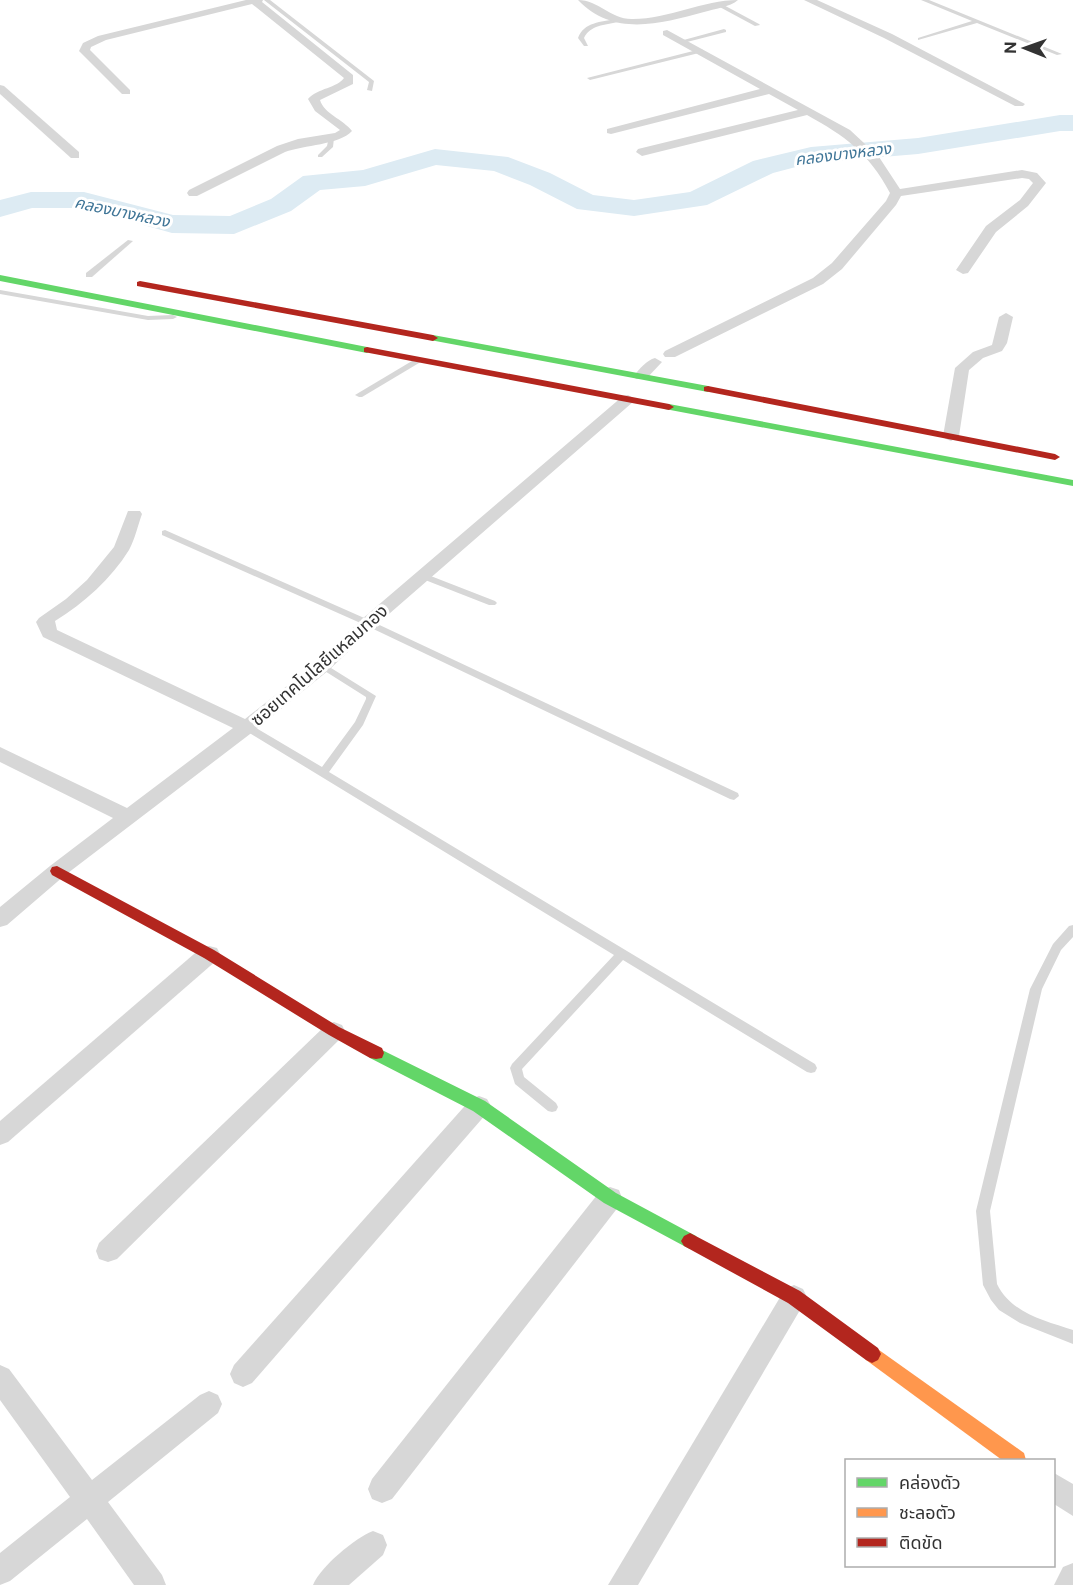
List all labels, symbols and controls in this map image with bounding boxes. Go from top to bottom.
north arrow [995,18,1055,78]
text: N [1001,41,1020,54]
water label: คลองบางหลวง [794,139,893,169]
water label: คลองบางหลวง [73,193,173,232]
street label: ซอยเทคโนโลยีแหลมทอง [246,600,392,730]
legend [845,1459,1055,1567]
text: คล่องตัว [899,1472,961,1493]
text: ชะลอตัว [899,1502,956,1523]
text: ติดขัด [899,1532,942,1553]

